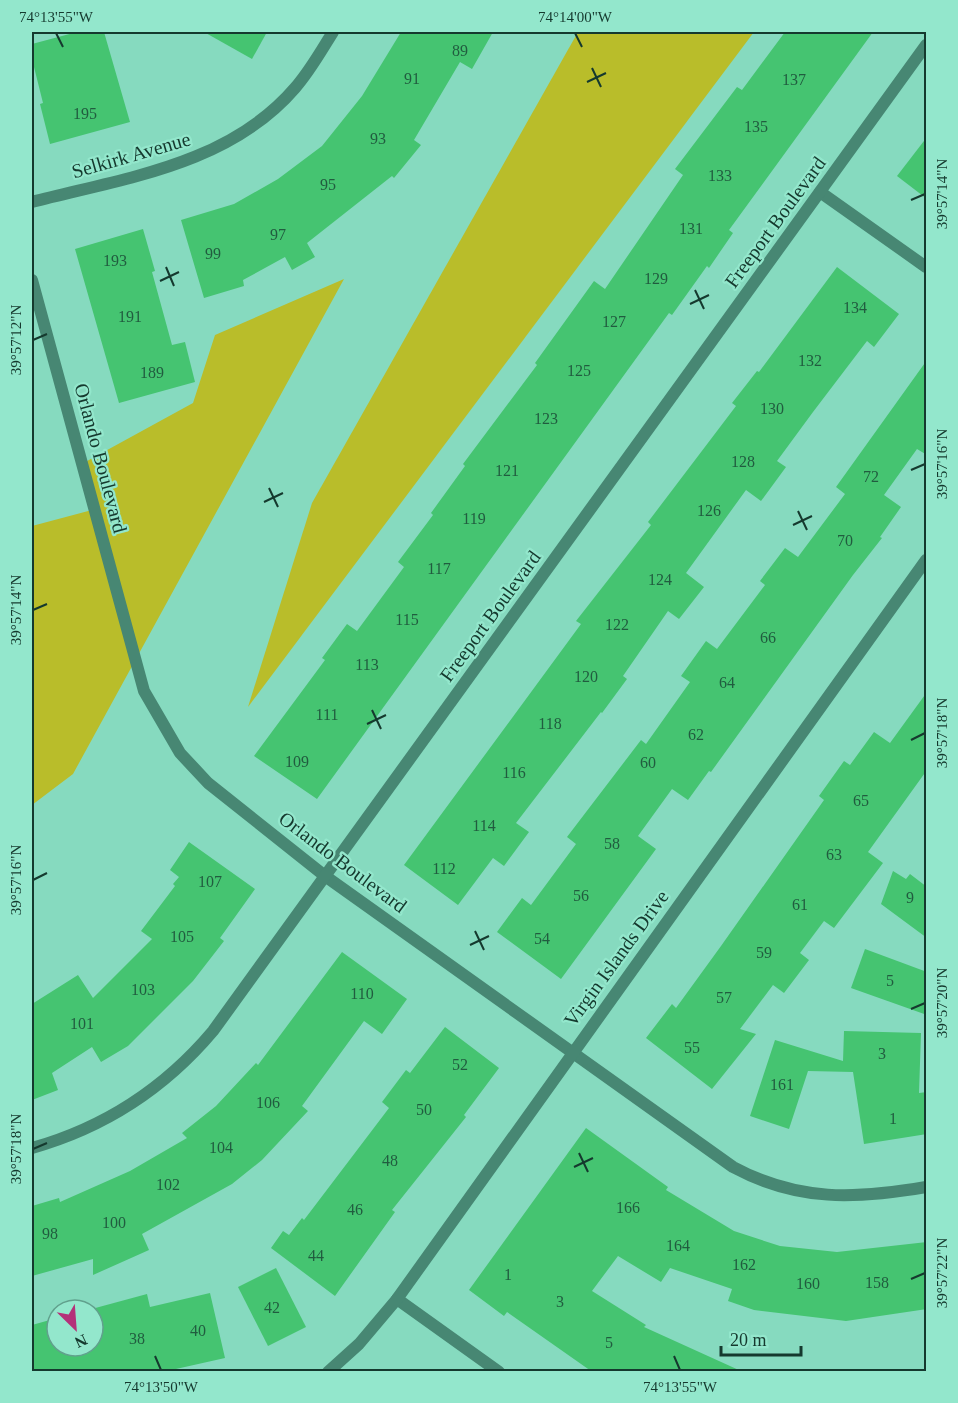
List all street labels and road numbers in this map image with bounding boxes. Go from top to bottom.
street label: Selkirk Avenue [69,128,193,182]
street label: Freeport Boulevard [720,152,831,292]
street label: Orlando Boulevard [70,381,132,535]
street label: Freeport Boulevard [435,546,546,686]
street label: Orlando Boulevard [275,807,411,917]
street label: Virgin Islands Drive [559,886,674,1031]

